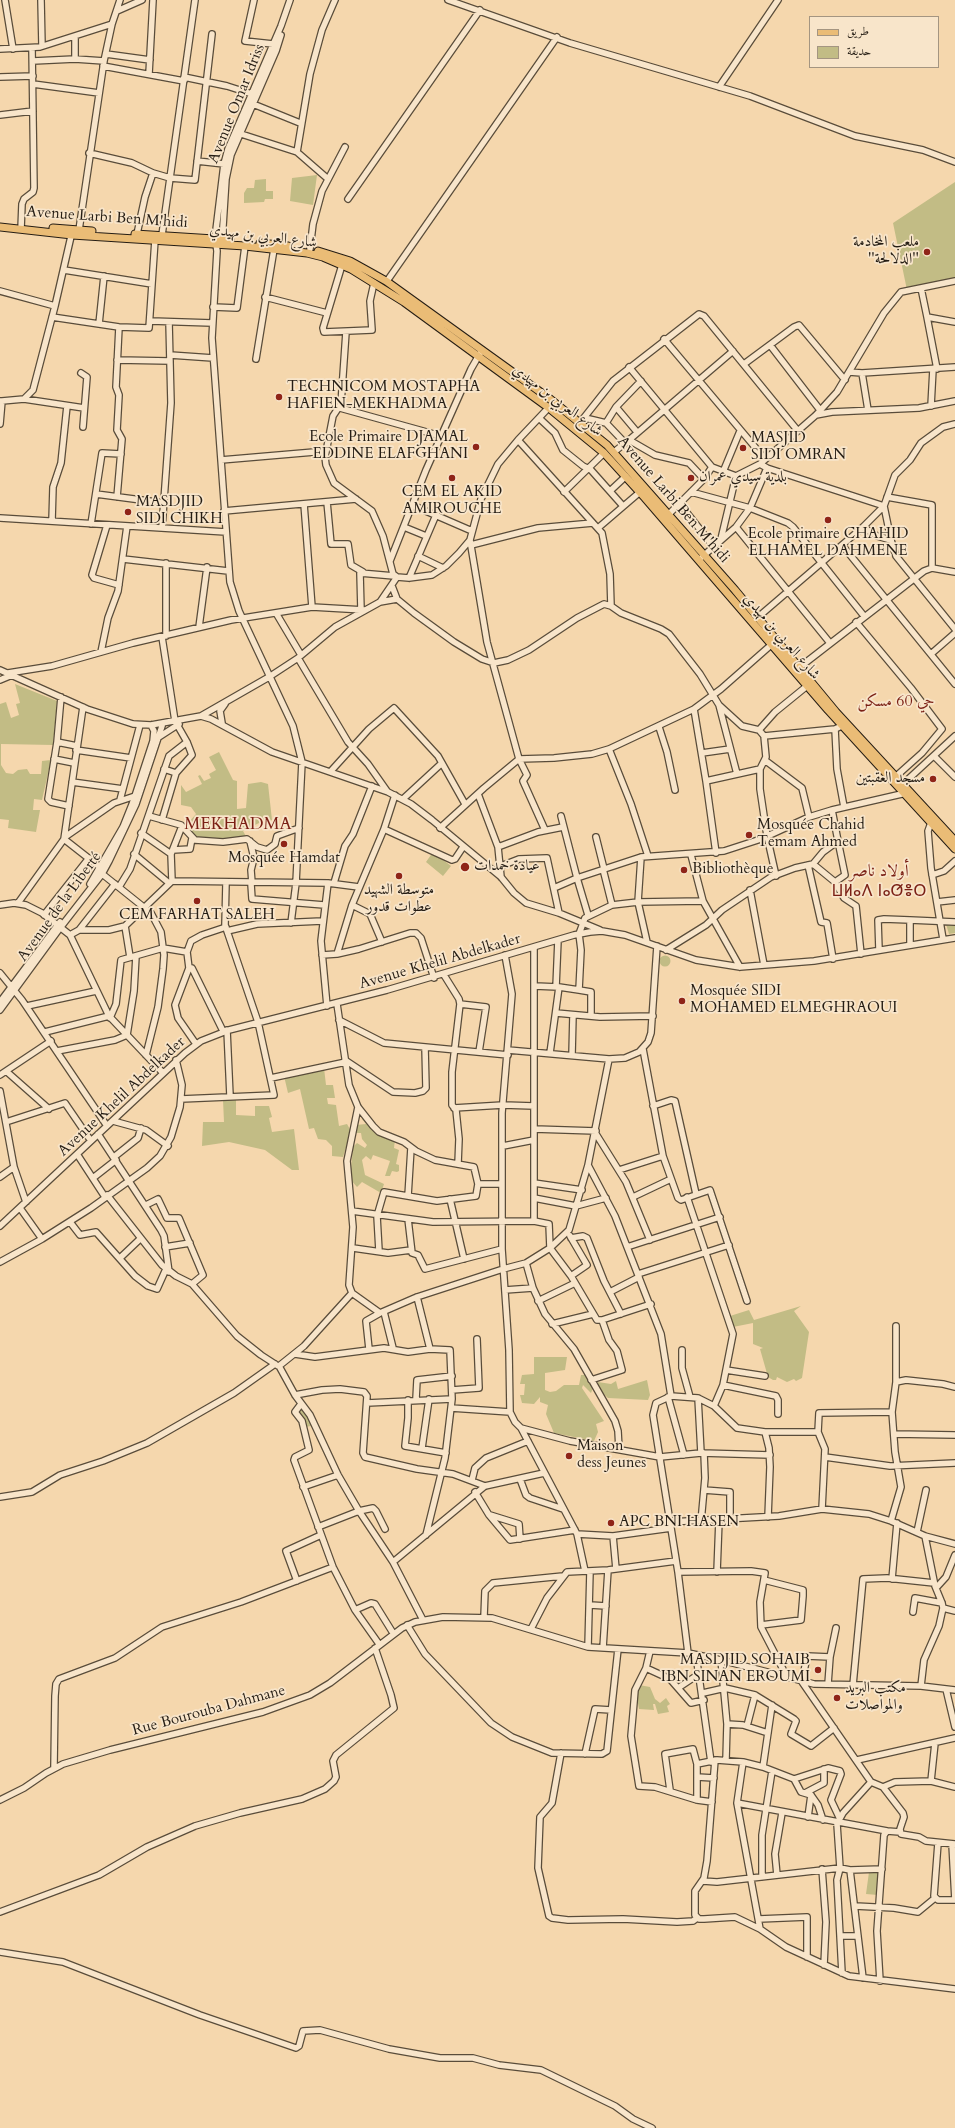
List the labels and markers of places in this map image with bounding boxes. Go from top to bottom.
place label: ملعب المخادمة ''الدلالحة'' [853,234,919,269]
marker: ملعب المخادمة ''الدلالحة'' [922,247,932,257]
place label: TECHNICOM MOSTAPHA HAFIEN-MEKHADMA [287,379,480,414]
marker: TECHNICOM MOSTAPHA HAFIEN-MEKHADMA [274,392,284,402]
place label: Ecole Primaire DJAMAL EDDINE ELAFGHANI [309,429,468,464]
place label: MASJID SIDI OMRAN [751,430,846,465]
marker: Ecole Primaire DJAMAL EDDINE ELAFGHANI [471,442,481,452]
marker: MASJID SIDI OMRAN [738,443,748,453]
place label: بلدية سيدي عمران [699,469,787,487]
marker: CEM EL AKID AMIROUCHE [447,473,457,483]
marker: بلدية سيدي عمران [686,473,696,483]
place label: CEM EL AKID AMIROUCHE [402,484,502,519]
place label: MASDJID SIDI CHIKH [136,494,223,529]
marker: MASDJID SIDI CHIKH [123,507,133,517]
marker: Ecole primaire CHAHID ELHAMEL DAHMENE [823,515,833,525]
place label: Ecole primaire CHAHID ELHAMEL DAHMENE [748,526,908,561]
place label: مسجد العقبتين [856,770,925,788]
marker: مسجد العقبتين [928,774,938,784]
place label: Mosquée Chahid Temam Ahmed [757,817,865,852]
marker: Mosquée Chahid Temam Ahmed [744,830,754,840]
marker: Mosquée Hamdat [279,839,289,849]
place label: Mosquée Hamdat [228,850,340,868]
place label: عيادة خمدات [474,858,540,876]
marker: عيادة خمدات [459,861,471,873]
place label: Bibliothèque [692,861,773,879]
marker: Bibliothèque [679,865,689,875]
marker: متوسطة الشهيد عطوات قدور [394,871,404,881]
place label: متوسطة الشهيد عطوات قدور [364,882,434,917]
marker: CEM FARHAT SALEH [192,896,202,906]
place label: CEM FARHAT SALEH [119,907,275,925]
place label: Mosquée SIDI MOHAMED ELMEGHRAOUI [690,983,897,1018]
marker: Mosquée SIDI MOHAMED ELMEGHRAOUI [677,996,687,1006]
place label: Maison dess Jeunes [577,1438,646,1473]
marker: Maison dess Jeunes [564,1451,574,1461]
place label: APC BNI HASEN [619,1514,739,1532]
marker: APC BNI HASEN [606,1518,616,1528]
place label: MASDJID SOHAIB IBN SINAN EROUMI [661,1652,810,1687]
marker: MASDJID SOHAIB IBN SINAN EROUMI [813,1665,823,1675]
place label: مكتب البريد والمواصلات [845,1680,906,1715]
marker: مكتب البريد والمواصلات [832,1693,842,1703]

